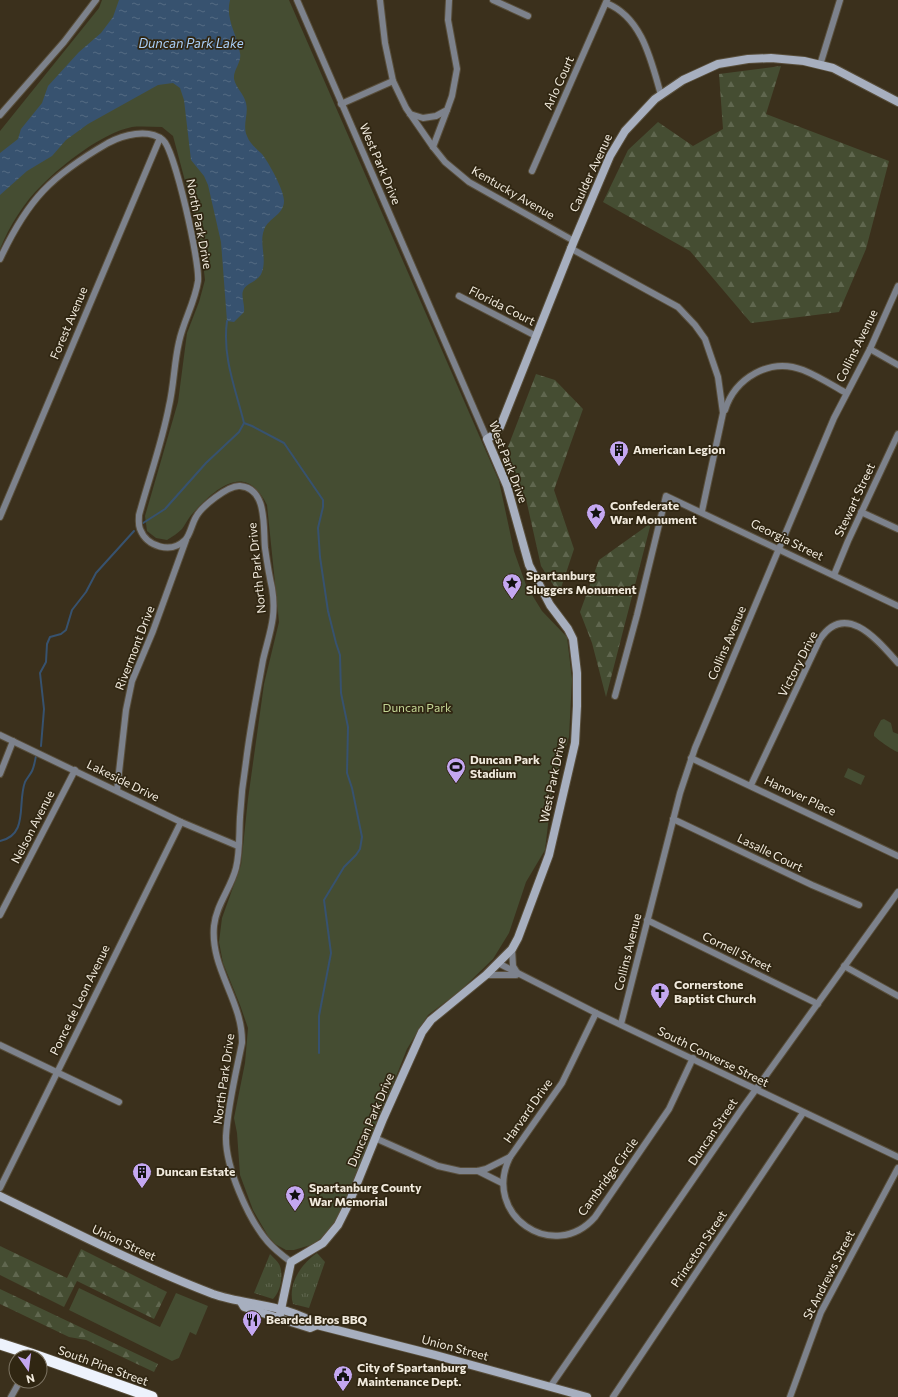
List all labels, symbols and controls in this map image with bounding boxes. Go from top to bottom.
water label: Duncan Park Lake [139,35,244,51]
street label: Arlo Court [540,53,576,112]
street label: West Park Drive [358,121,404,206]
street label: Caulder Avenue [566,131,614,214]
street label: Kentucky Avenue [470,163,557,222]
street label: North Park Drive [184,178,216,270]
street label: Florida Court [467,282,538,328]
street label: Forest Avenue [47,284,90,361]
street label: Collins Avenue [832,307,880,384]
street label: West Park Drive [487,419,531,505]
building icon: American Legion [608,439,630,467]
place label: American Legion [633,442,725,456]
street label: Stewart Street [831,460,877,539]
place label: Confederate War Monument [610,498,697,526]
place icon: Confederate War Monument [585,502,607,530]
street label: Georgia Street [749,515,826,563]
street label: North Park Drive [244,522,268,614]
place label: Spartanburg Sluggers Monument [526,568,637,596]
place icon: Spartanburg Sluggers Monument [501,572,523,600]
street label: Collins Avenue [704,603,748,682]
street label: Rivermont Drive [112,604,157,692]
street label: Victory Drive [775,628,820,699]
park label: Duncan Park [383,700,452,714]
street label: West Park Drive [536,736,568,824]
place label: Duncan Park Stadium [470,752,540,780]
sports icon: Duncan Park Stadium [445,756,467,784]
street label: Lakeside Drive [85,757,162,804]
street label: Hanover Place [762,772,839,818]
street label: Nelson Avenue [8,788,57,865]
street label: Lasalle Court [735,830,806,874]
street label: Collins Avenue [611,912,643,992]
street label: Cornell Street [700,928,775,974]
street label: Ponce de Leon Avenue [46,942,112,1057]
place label: Cornerstone Baptist Church [674,977,756,1005]
church icon: Cornerstone Baptist Church [649,981,671,1009]
street label: South Converse Street [656,1023,771,1089]
street label: North Park Drive [210,1033,236,1125]
street label: Duncan Park Drive [344,1071,396,1168]
street label: Harvard Drive [500,1076,554,1145]
street label: Duncan Street [685,1095,740,1168]
street label: Cambridge Circle [574,1135,640,1218]
building icon: Duncan Estate [131,1161,153,1189]
place label: Duncan Estate [156,1164,235,1178]
place label: Spartanburg County War Memorial [309,1180,422,1208]
place icon: Spartanburg County War Memorial [284,1184,306,1212]
street label: Princeton Street [667,1207,729,1289]
street label: Union Street [90,1221,159,1263]
street label: St Andrews Street [800,1228,857,1321]
restaurant icon: Bearded Bros BBQ [241,1309,263,1337]
place label: Bearded Bros BBQ [266,1312,368,1326]
street label: Union Street [420,1331,490,1363]
street label: South Pine Street [56,1342,150,1388]
north arrow [8,1349,48,1389]
place label: City of Spartanburg Maintenance Dept. [357,1360,467,1388]
public building icon: City of Spartanburg Maintenance Dept. [332,1364,354,1392]
text: N [25,1372,36,1386]

